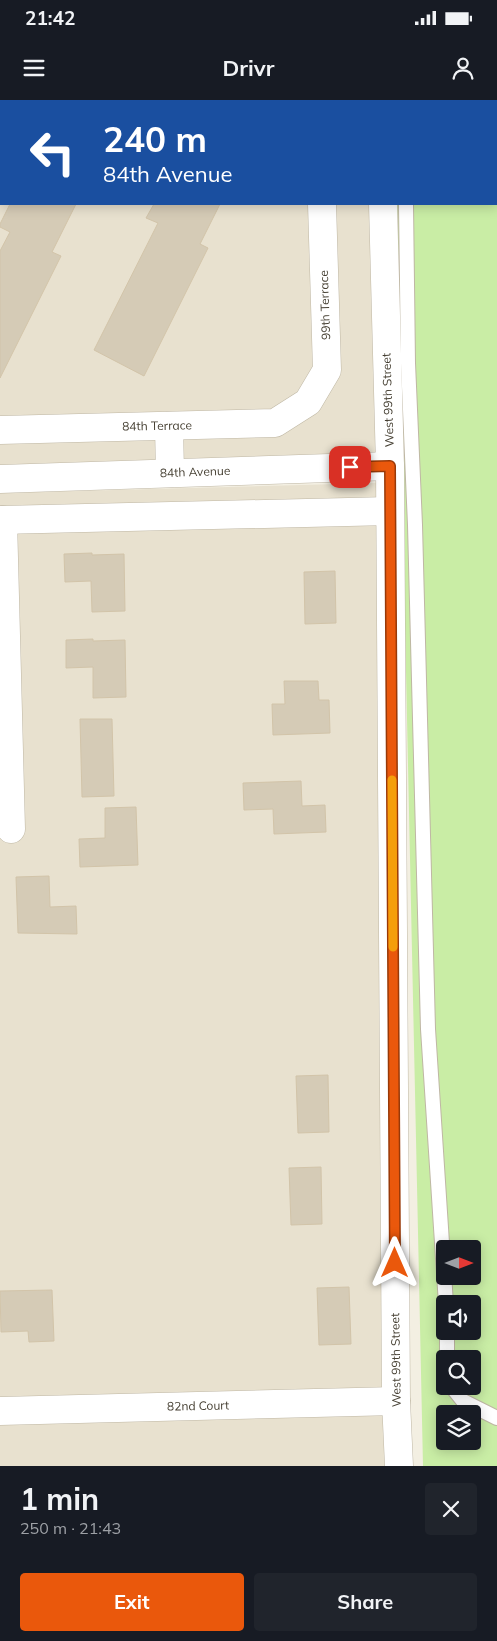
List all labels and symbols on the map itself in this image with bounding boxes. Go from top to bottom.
street label: 99th Terrace [316,270,333,340]
street label: West 99th Street [378,353,397,447]
street label: 84th Terrace [122,417,192,434]
pin [329,446,371,488]
street label: 84th Avenue [159,463,231,480]
position arrow [368,1236,420,1288]
north arrow [436,1240,481,1285]
street label: West 99th Street [387,1313,404,1407]
street label: 82nd Court [167,1397,229,1414]

